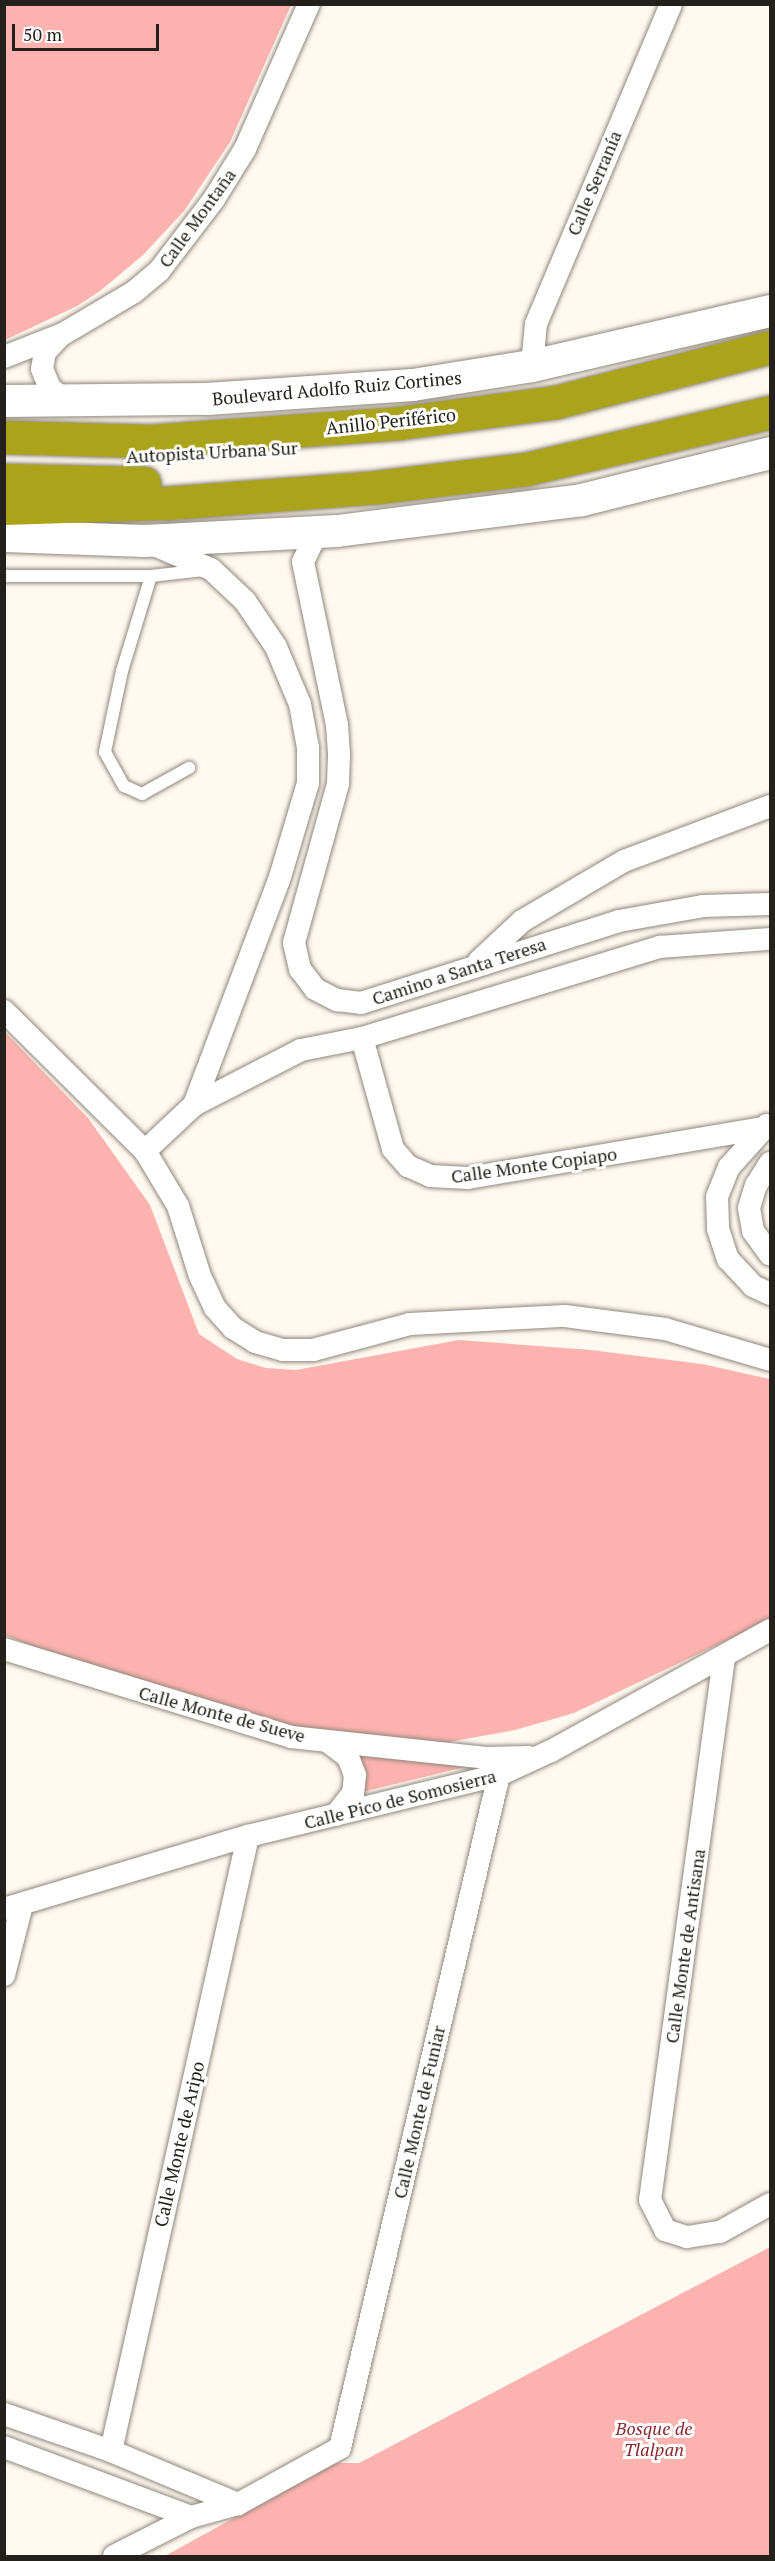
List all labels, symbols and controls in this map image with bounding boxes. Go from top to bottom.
scale bar [15,12,162,50]
text: 50 m [23,22,62,46]
street label: Calle Serranía [562,127,626,239]
street label: Calle Montaña [154,164,240,272]
street label: Boulevard Adolfo Ruiz Cortines [211,366,463,410]
street label: Anillo Periférico [325,403,457,439]
street label: Autopista Urbana Sur [126,437,298,467]
street label: Camino a Santa Teresa [369,933,549,1009]
street label: Calle Monte Copiapo [450,1143,618,1187]
street label: Calle Monte de Sueve [136,1681,308,1747]
street label: Calle Pico de Somosierra [302,1765,498,1833]
street label: Calle Monte de Antisana [661,1847,709,2045]
street label: Calle Monte de Funiar [389,2023,449,2201]
street label: Calle Monte de Aripo [149,2059,209,2229]
park label: Bosque de Tlalpan [616,2418,692,2460]

